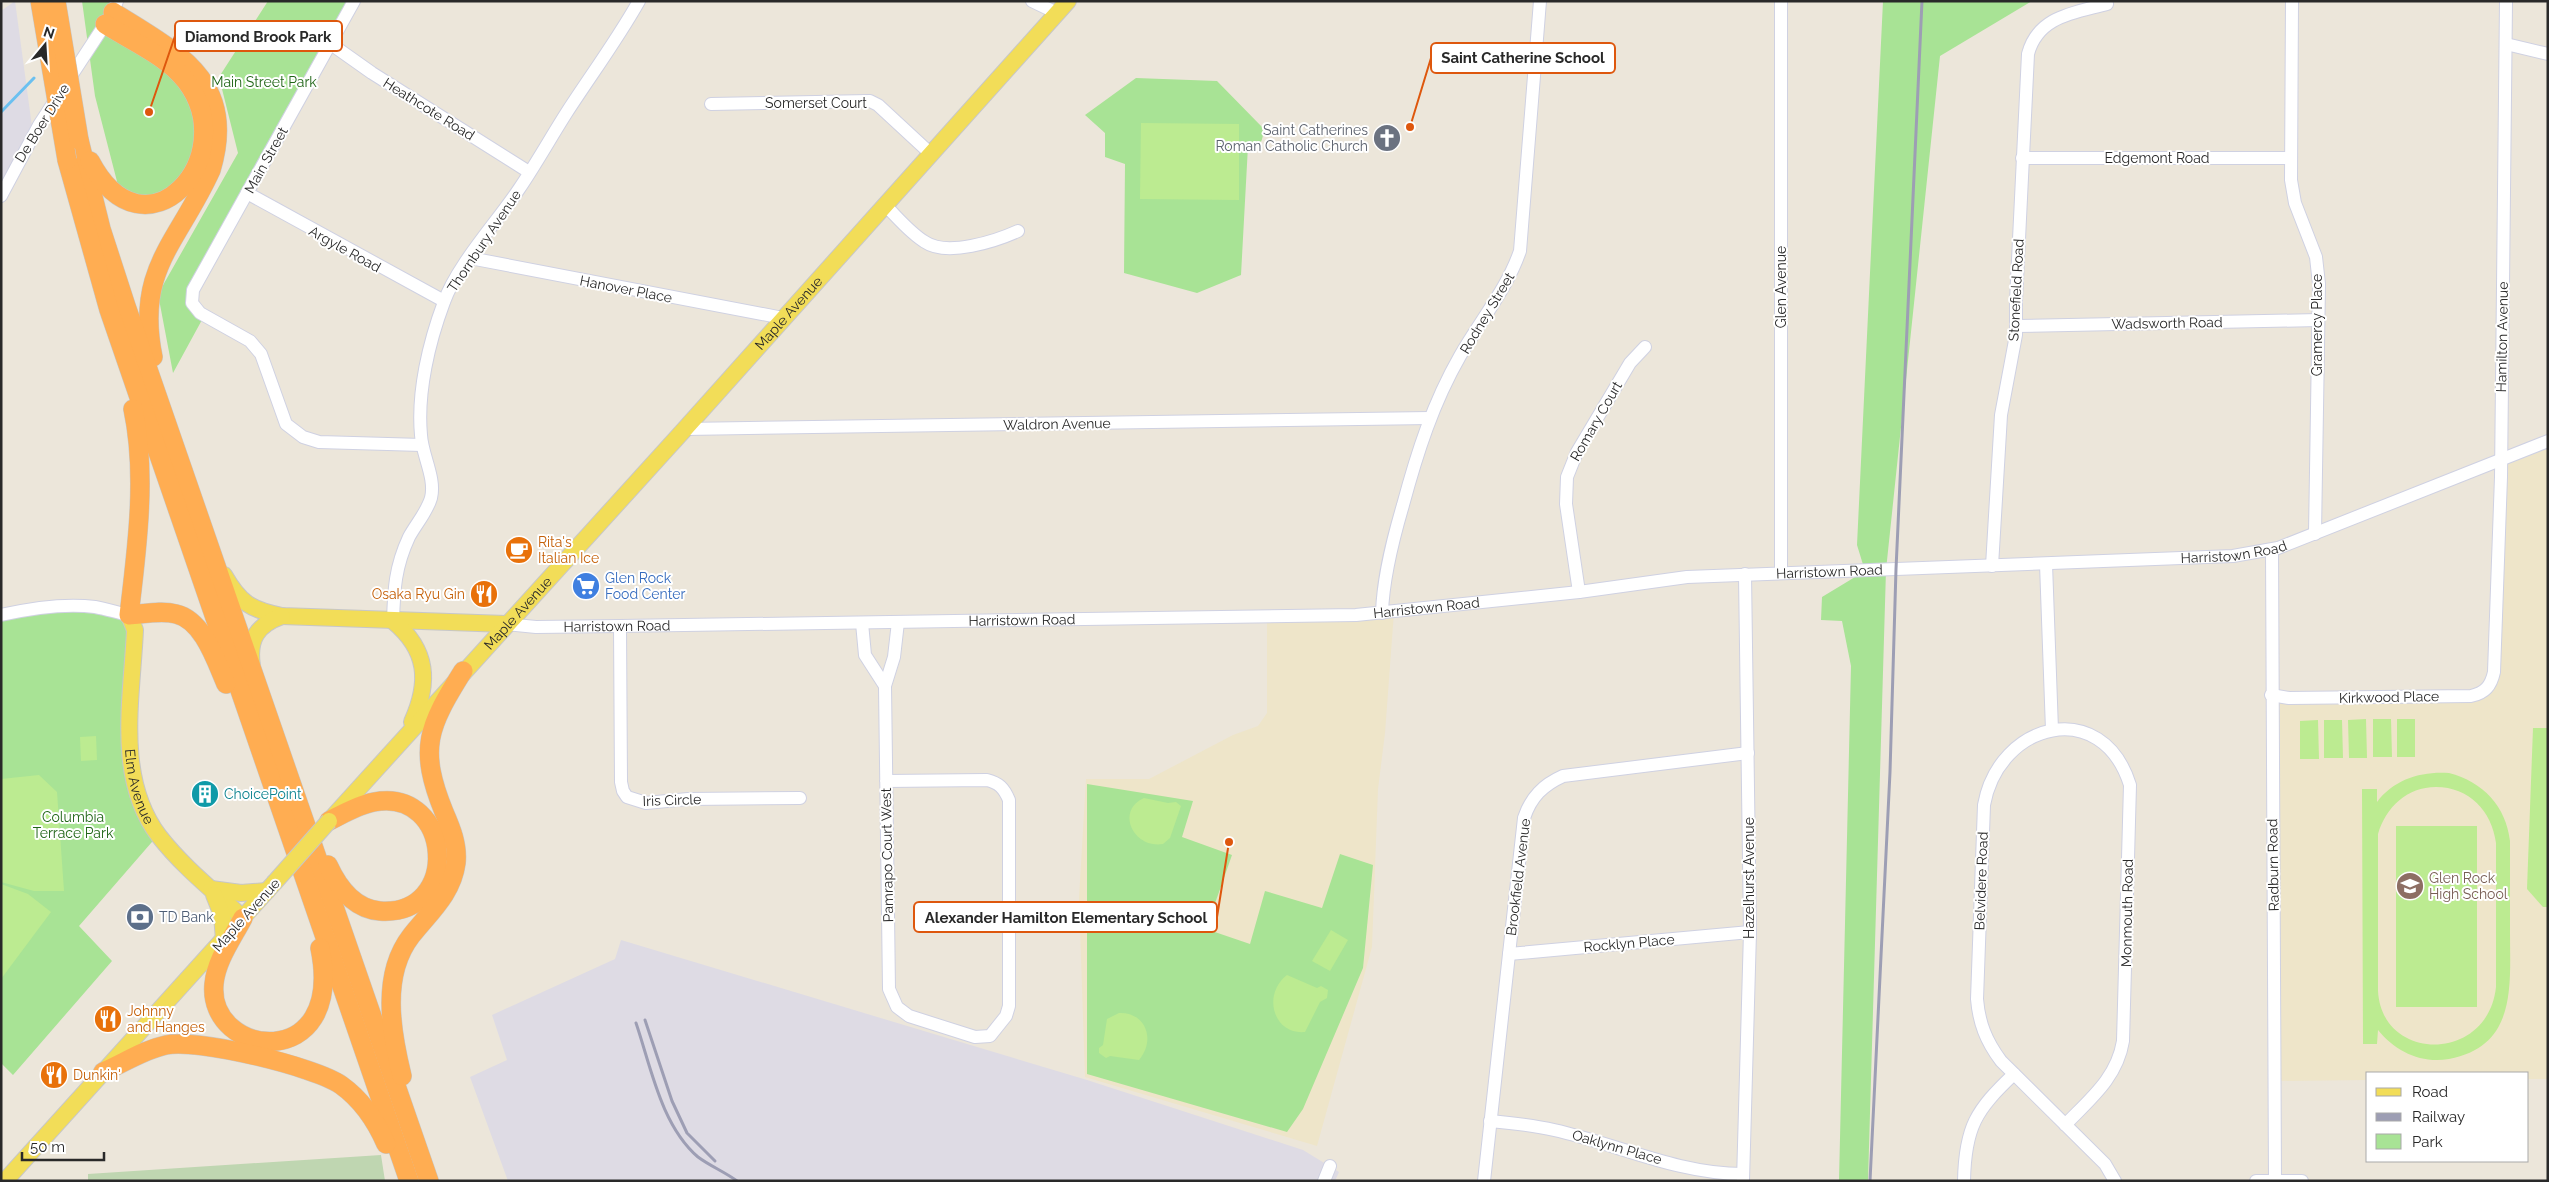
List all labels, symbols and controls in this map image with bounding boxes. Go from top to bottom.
north arrow [20,20,70,70]
callout: Diamond Brook Park [175,21,342,51]
text: N [41,23,57,42]
text: Diamond Brook Park [185,28,332,46]
callout: Saint Catherine School [1431,43,1615,73]
text: Saint Catherine School [1441,49,1605,67]
park label: Main Street Park [211,74,317,90]
street label: Heathcote Road [380,74,478,144]
street label: De Boer Drive [12,81,72,165]
street label: Somerset Court [765,95,867,111]
place label: Saint Catherines Roman Catholic Church [1215,122,1368,154]
church icon: Saint Catherines Roman Catholic Church [1372,123,1402,153]
street label: Main Street [241,124,291,196]
street label: Edgemont Road [2104,150,2210,166]
street label: Thornbury Avenue [444,187,524,295]
street label: Argyle Road [306,223,384,275]
street label: Stonefield Road [2005,238,2027,342]
street label: Glen Avenue [1773,246,1789,328]
street label: Rodney Street [1457,269,1518,356]
street label: Hanover Place [578,272,674,306]
street label: Maple Avenue [752,273,825,353]
street label: Gramercy Place [2309,274,2325,376]
street label: Hamilton Avenue [2493,281,2511,393]
street label: Wadsworth Road [2111,314,2223,332]
street label: Romary Court [1567,378,1625,464]
street label: Waldron Avenue [1003,415,1111,433]
place label: Rita's Italian Ice [538,534,599,566]
cafe icon: Rita's Italian Ice [504,535,534,565]
street label: Harristown Road [2180,537,2289,566]
street label: Harristown Road [1776,561,1883,582]
place label: Glen Rock Food Center [605,570,685,602]
supermarket icon: Glen Rock Food Center [571,571,601,601]
street label: Maple Avenue [481,573,555,653]
restaurant icon: Osaka Ryu Gin [469,579,499,609]
place label: Osaka Ryu Gin [372,586,465,602]
street label: Harristown Road [1372,594,1480,621]
street label: Harristown Road [968,611,1075,629]
street label: Harristown Road [563,617,670,635]
street label: Kirkwood Place [2339,688,2439,706]
street label: Elm Avenue [122,748,157,827]
building icon: ChoicePoint [190,779,220,809]
place label: ChoicePoint [224,786,302,802]
street label: Pamrapo Court West [878,787,896,922]
street label: Iris Circle [642,791,702,809]
park label: Columbia Terrace Park [33,809,114,841]
street label: Brookfield Avenue [1503,817,1533,937]
street label: Hazelhurst Avenue [1741,817,1757,939]
street label: Radburn Road [2264,819,2282,911]
street label: Belvidere Road [1971,831,1991,931]
street label: Monmouth Road [2118,859,2136,967]
place label: Glen Rock High School [2429,870,2508,902]
school or university icon: Glen Rock High School [2395,871,2425,901]
street label: Maple Avenue [209,875,283,955]
bank icon: TD Bank [125,902,155,932]
callout: Alexander Hamilton Elementary School [914,902,1217,932]
place label: TD Bank [159,909,214,925]
text: Alexander Hamilton Elementary School [925,909,1207,927]
street label: Rocklyn Place [1583,931,1675,955]
place label: Johnny and Hanges [127,1003,205,1035]
restaurant icon: Johnny and Hanges [93,1004,123,1034]
restaurant icon: Dunkin' [39,1060,69,1090]
place label: Dunkin' [73,1067,121,1083]
legend [2366,1072,2529,1162]
text: Road [2412,1083,2448,1101]
text: Railway [2412,1108,2465,1126]
street label: Oaklynn Place [1570,1127,1664,1167]
scale bar [22,1130,105,1162]
text: Park [2412,1133,2443,1151]
text: 50 m [30,1138,65,1156]

